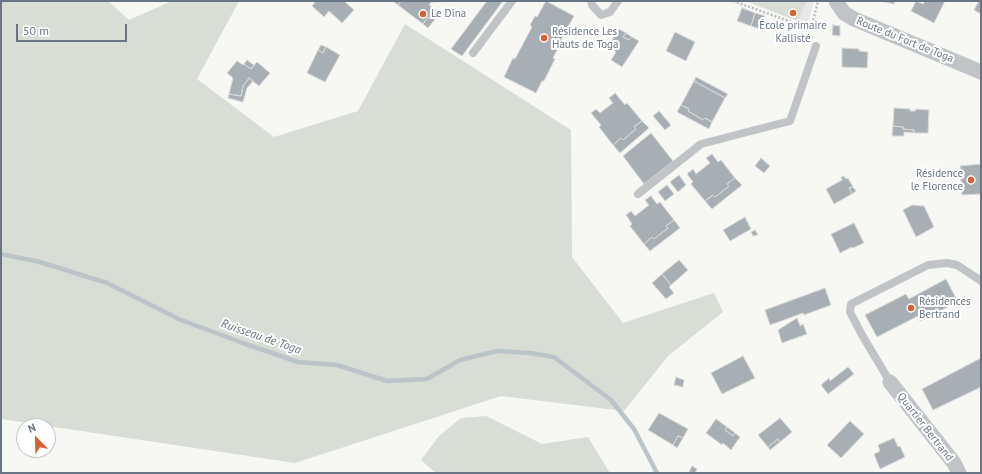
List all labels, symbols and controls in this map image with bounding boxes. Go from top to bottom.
place label: Le Dina [431,7,466,21]
marker: École primaire Kallisté [788,8,798,18]
marker: Le Dina [418,9,428,19]
street label: Route du Fort de Toga [855,14,955,66]
scale bar [18,16,129,42]
place label: École primaire Kallisté [759,19,827,45]
text: 50 m [23,23,49,38]
place label: Résidence Les Hauts de Toga [552,25,618,51]
marker: Résidence Les Hauts de Toga [539,33,549,43]
place label: Résidence le Florence [911,167,963,193]
marker: Résidence le Florence [966,175,976,185]
place label: Résidences Bertrand [919,295,971,321]
marker: Résidences Bertrand [906,303,916,313]
water label: Ruisseau de Toga [219,317,303,357]
street label: Quartier Bertrand [894,390,956,464]
north arrow [16,418,56,458]
text: N [26,420,38,436]

